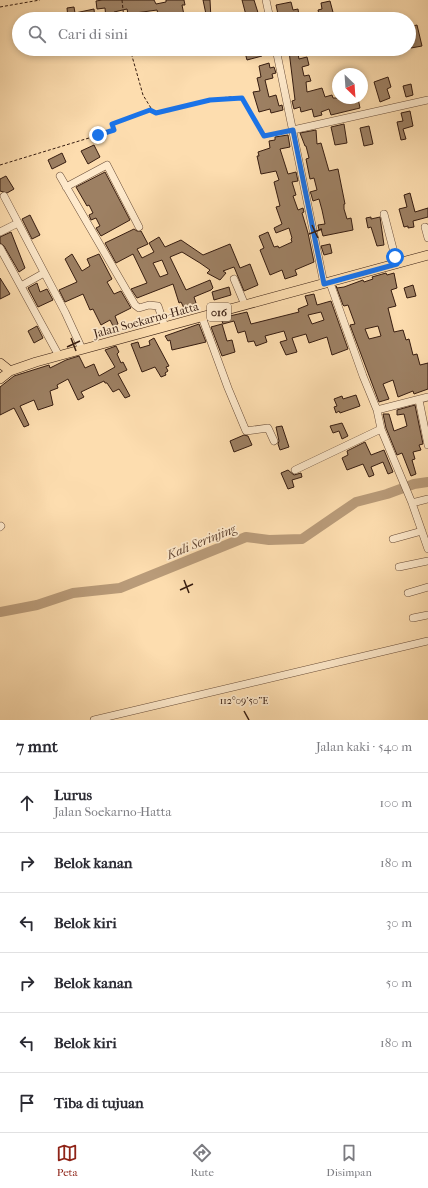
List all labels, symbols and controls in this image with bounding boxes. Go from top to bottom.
search box [12,12,416,56]
icon: search [26,23,48,45]
text: Cari di sini [58,25,128,43]
north arrow [332,68,368,104]
route end [89,126,107,144]
route start [386,248,404,266]
street label: Jalan Soekarno-Hatta [91,299,201,341]
road number: 016 [207,303,231,321]
water label: Kali Serinjing [163,520,239,563]
text: 112°09'50"E [220,695,268,707]
text: 7 mnt [16,736,58,756]
text: Jalan kaki · 540 m [316,739,412,754]
text: Lurus [54,786,92,804]
icon: ahead [16,792,38,814]
text: 100 m [379,795,412,810]
text: Jalan Soekarno-Hatta [54,804,172,819]
icon: right [16,852,38,874]
text: Belok kanan [54,854,133,872]
text: 180 m [380,855,412,870]
icon: left [16,912,38,934]
text: Belok kiri [54,914,117,932]
text: 30 m [386,915,412,930]
icon: right [16,972,38,994]
text: Belok kanan [54,974,133,992]
text: 50 m [386,975,412,990]
icon: left [16,1032,38,1054]
text: Belok kiri [54,1034,117,1052]
text: 180 m [380,1035,412,1050]
icon: arrive [16,1092,38,1114]
text: Tiba di tujuan [54,1094,144,1112]
tab: Peta [56,1142,78,1179]
tab: Rute [191,1142,214,1179]
tab: Disimpan [326,1142,372,1179]

